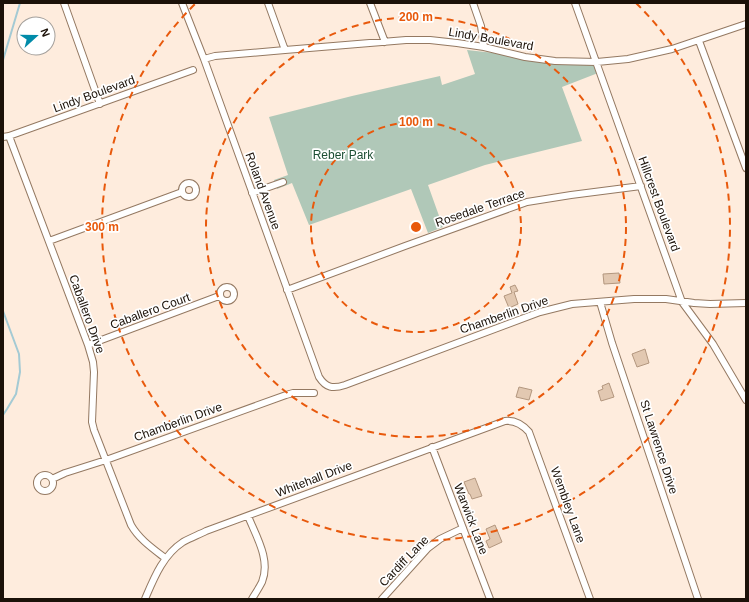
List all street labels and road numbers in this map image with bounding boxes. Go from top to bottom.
street label: Lindy Boulevard [447,25,535,53]
street label: Lindy Boulevard [51,73,137,115]
street label: Roland Avenue [243,150,284,232]
street label: Hillcrest Boulevard [635,155,683,253]
street label: Rosedale Terrace [433,186,527,230]
street label: Caballero Drive [66,273,108,356]
street label: Caballero Court [108,290,193,332]
street label: Chamberlin Drive [458,293,550,337]
street label: St Lawrence Drive [637,398,681,496]
street label: Chamberlin Drive [132,399,224,444]
street label: Whitehall Drive [274,458,354,500]
street label: Wembley Lane [548,465,588,545]
street label: Warwick Lane [451,482,491,557]
street label: Cardiff Lane [376,532,432,589]

